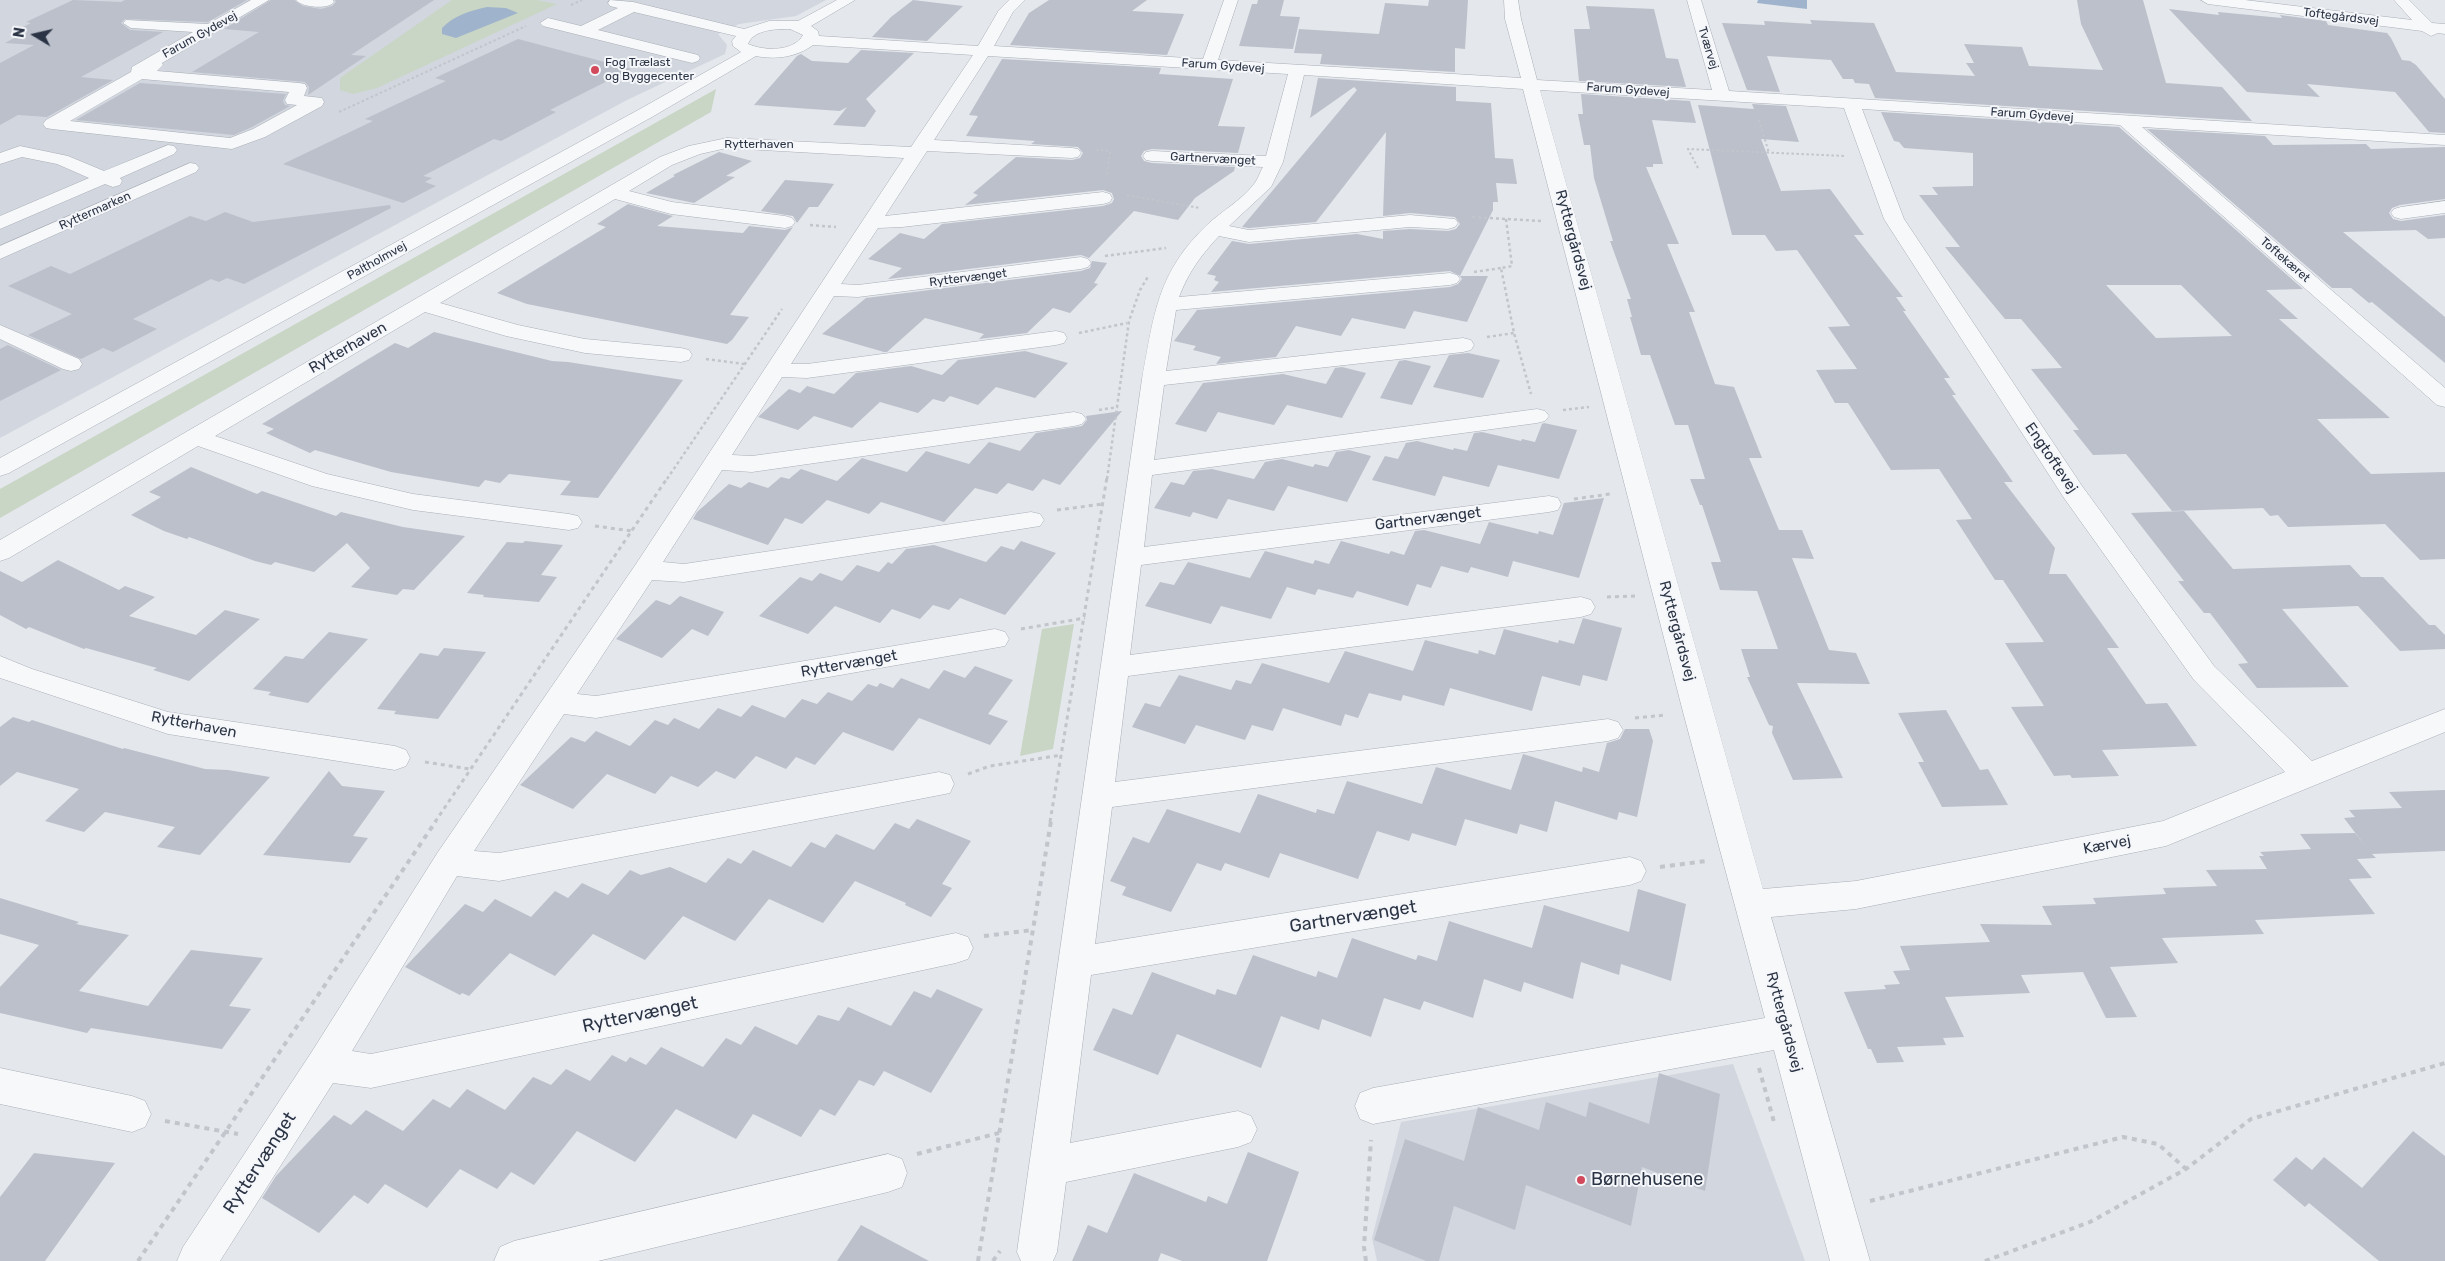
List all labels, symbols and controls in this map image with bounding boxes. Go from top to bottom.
street label: Toftegårdsvej [2302,5,2380,29]
street label: Farum Gydevej [160,9,240,61]
north arrow [10,10,60,60]
street label: Tværvej [1695,25,1721,71]
text: N [11,26,29,39]
place label: Fog Trælast og Byggecenter [605,56,694,84]
street label: Farum Gydevej [1181,56,1265,76]
marker: Fog Trælast og Byggecenter [589,64,601,76]
street label: Farum Gydevej [1586,80,1670,100]
street label: Farum Gydevej [1990,105,2074,125]
street label: Rytterhaven [724,138,794,152]
street label: Gartnervænget [1170,150,1256,168]
street label: Ryttergårdsvej [1551,188,1595,292]
street label: Ryttermarken [57,189,133,233]
street label: Toftekæret [2257,234,2313,286]
street label: Paltholmvej [345,239,409,283]
street label: Ryttervænget [928,266,1008,290]
street label: Rytterhaven [306,319,390,377]
street label: Engtoftevej [2021,419,2081,497]
street label: Gartnervænget [1374,504,1482,534]
street label: Ryttergårdsvej [1655,579,1699,683]
street label: Ryttervænget [799,647,899,681]
street label: Rytterhaven [150,708,238,742]
street label: Kærvej [2082,832,2132,858]
street label: Gartnervænget [1288,896,1418,938]
street label: Ryttergårdsvej [1762,970,1806,1074]
street label: Ryttervænget [580,992,700,1038]
street label: Ryttervænget [219,1108,301,1218]
place label: Børnehusene [1591,1169,1703,1191]
marker: Børnehusene [1575,1174,1587,1186]

